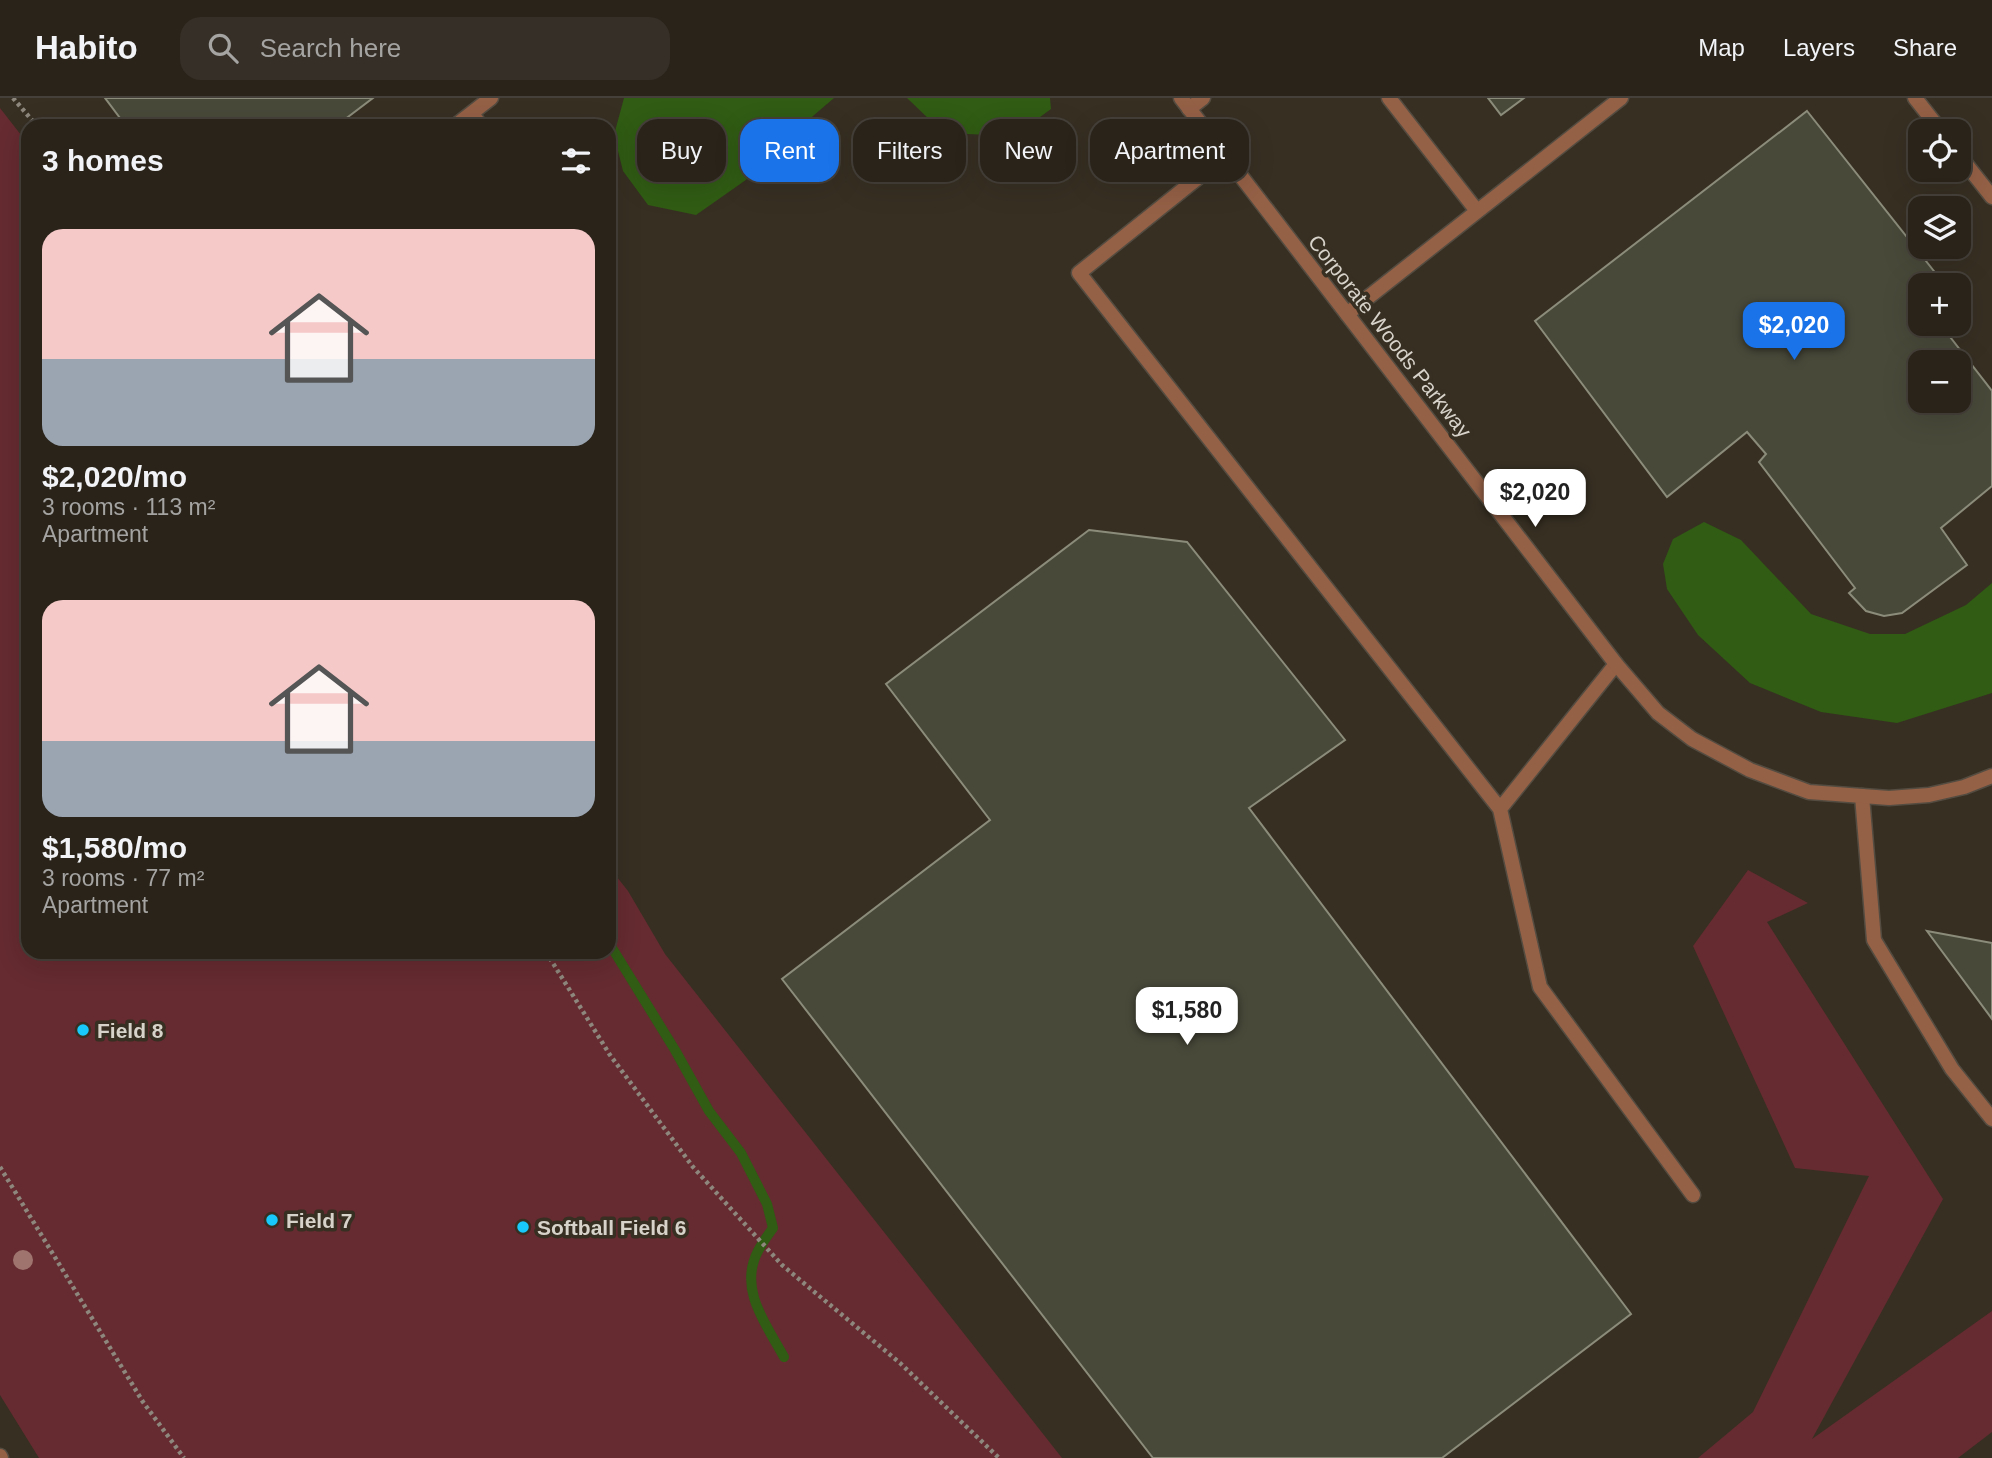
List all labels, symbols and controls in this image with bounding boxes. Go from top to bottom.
search box [180,17,670,80]
text: Habito [35,29,138,66]
icon: search [204,29,242,67]
text: Search here [260,33,401,63]
text: Map [1698,34,1745,61]
text: Layers [1783,34,1855,61]
text: Share [1893,34,1957,61]
chip: Buy [637,119,726,182]
chip: Rent [740,119,839,182]
chip: Filters [853,119,966,182]
chip: New [980,119,1076,182]
chip: Apartment [1090,119,1249,182]
map controls [1908,119,1971,413]
button: locate [1908,119,1971,182]
icon: filters [557,142,595,180]
text: 3 homes [42,144,164,177]
button: layers [1908,196,1971,259]
street label: Corporate Woods Parkway [1304,230,1476,442]
button: + [1908,273,1971,336]
icon: home [256,275,382,401]
pin: $2,020 [1737,302,1851,362]
text: $2,020 [1759,312,1829,338]
button: − [1908,350,1971,413]
text: $2,020/mo [42,460,187,493]
pin: $2,020 [1478,470,1592,529]
text: $2,020 [1500,479,1570,505]
text: 3 rooms · 113 m² [42,494,215,520]
text: Apartment [42,521,148,547]
icon: home [256,646,382,772]
text: $1,580/mo [42,831,187,864]
text: 3 rooms · 77 m² [42,865,204,891]
text: Apartment [42,892,148,918]
pin: $1,580 [1130,988,1244,1047]
text: $1,580 [1152,997,1222,1023]
place label: Field 8 [97,1019,164,1042]
marker: Field 8 [75,1022,91,1038]
place label: Field 7 [286,1209,353,1232]
marker: Field 7 [264,1212,280,1228]
place label: Softball Field 6 [537,1216,686,1239]
marker: Softball Field 6 [515,1219,531,1235]

